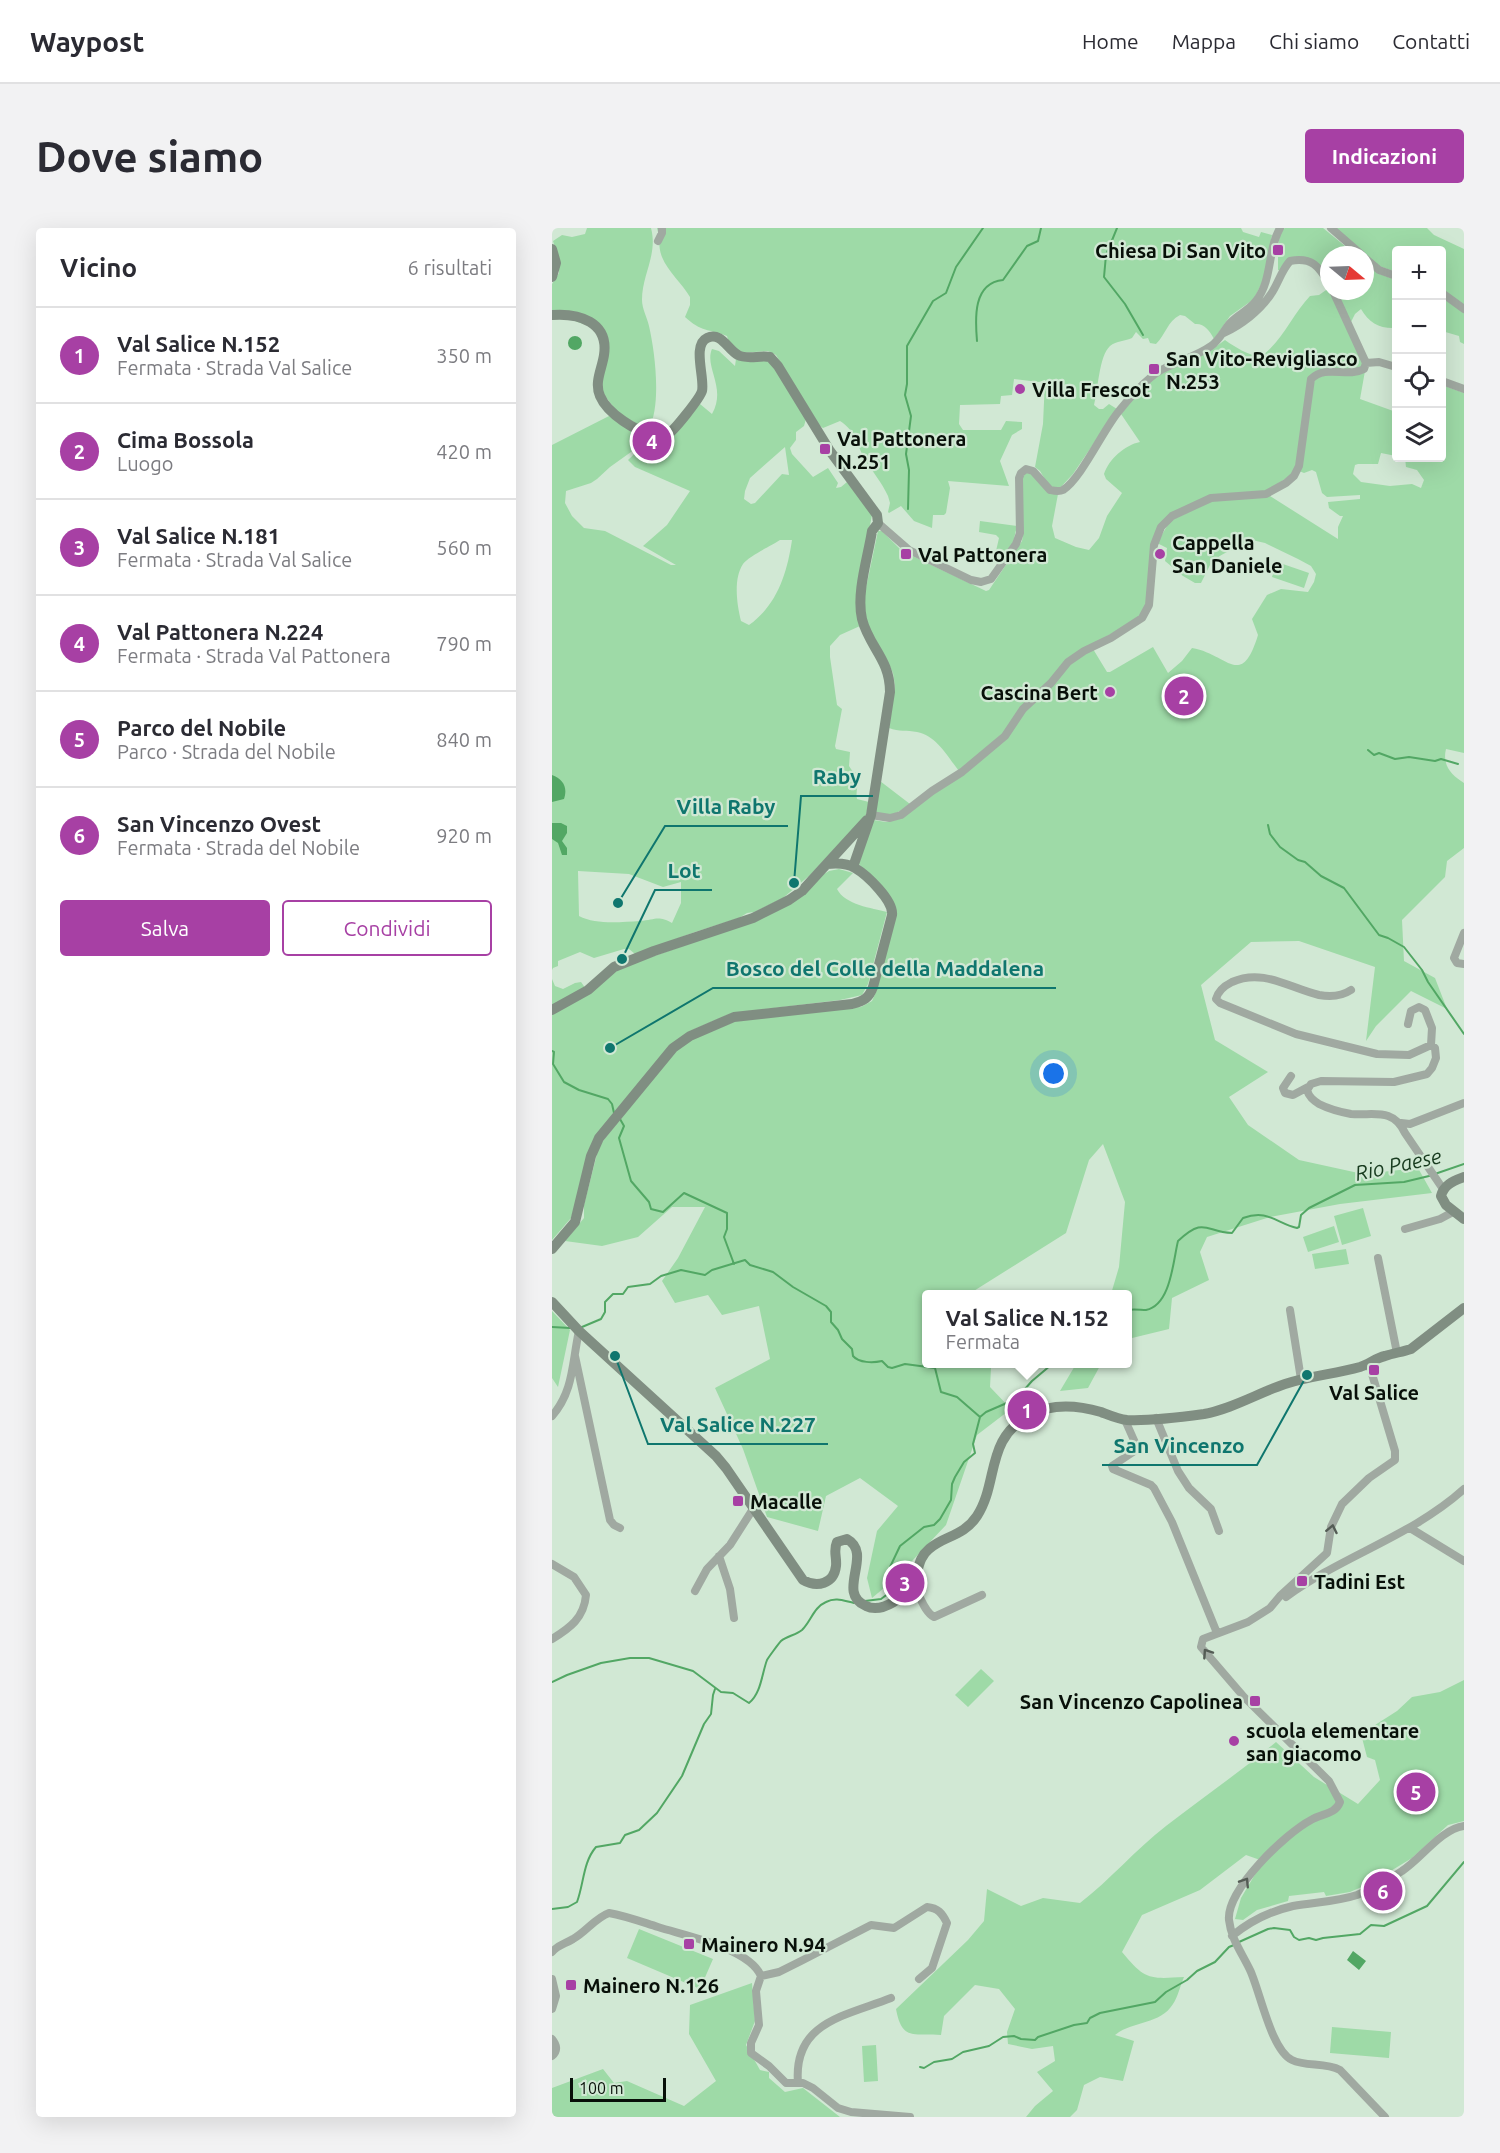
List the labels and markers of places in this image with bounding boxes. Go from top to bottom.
place label: Chiesa Di San Vito [1095,239,1266,262]
marker: Chiesa Di San Vito [1271,243,1285,257]
place label: San Vito-Revigliasco N.253 [1166,347,1358,393]
marker: San Vito-Revigliasco N.253 [1147,362,1161,376]
place label: Villa Frescot [1032,378,1151,401]
marker: Villa Frescot [1013,382,1027,396]
pin: 4 [632,418,672,464]
place label: Val Pattonera N.251 [837,427,966,473]
marker: Val Pattonera N.251 [818,442,832,456]
place label: Cappella San Daniele [1172,531,1283,577]
place label: Val Pattonera [918,543,1047,566]
marker: Val Pattonera [899,547,913,561]
marker: Cappella San Daniele [1153,547,1167,561]
pin: 2 [1164,674,1204,718]
place label: Cascina Bert [980,681,1098,704]
marker: Cascina Bert [1103,685,1117,699]
callout: Raby [801,757,873,796]
callout: Villa Raby [665,787,788,826]
callout: Lot [655,851,712,890]
callout: Bosco del Colle della Maddalena [713,949,1056,988]
marker: Val Salice [1367,1363,1381,1377]
place label: Val Salice [1329,1381,1419,1404]
pin: 1 [1008,1388,1046,1432]
callout: Val Salice N.227 [648,1405,828,1444]
callout: San Vincenzo [1102,1426,1257,1465]
place label: Macalle [750,1490,823,1513]
marker: Macalle [731,1494,745,1508]
pin: 3 [886,1560,924,1606]
place label: Tadini Est [1314,1570,1405,1593]
marker: Tadini Est [1295,1574,1309,1588]
place label: San Vincenzo Capolinea [1020,1690,1243,1713]
marker: San Vincenzo Capolinea [1248,1694,1262,1708]
place label: scuola elementare san giacomo [1246,1719,1419,1765]
marker: scuola elementare san giacomo [1227,1734,1241,1748]
pin: 5 [1396,1770,1436,1814]
pin: 6 [1364,1868,1402,1914]
place label: Mainero N.94 [701,1933,826,1956]
marker: Mainero N.94 [682,1937,696,1951]
place label: Mainero N.126 [583,1974,719,1997]
marker: Mainero N.126 [564,1978,578,1992]

